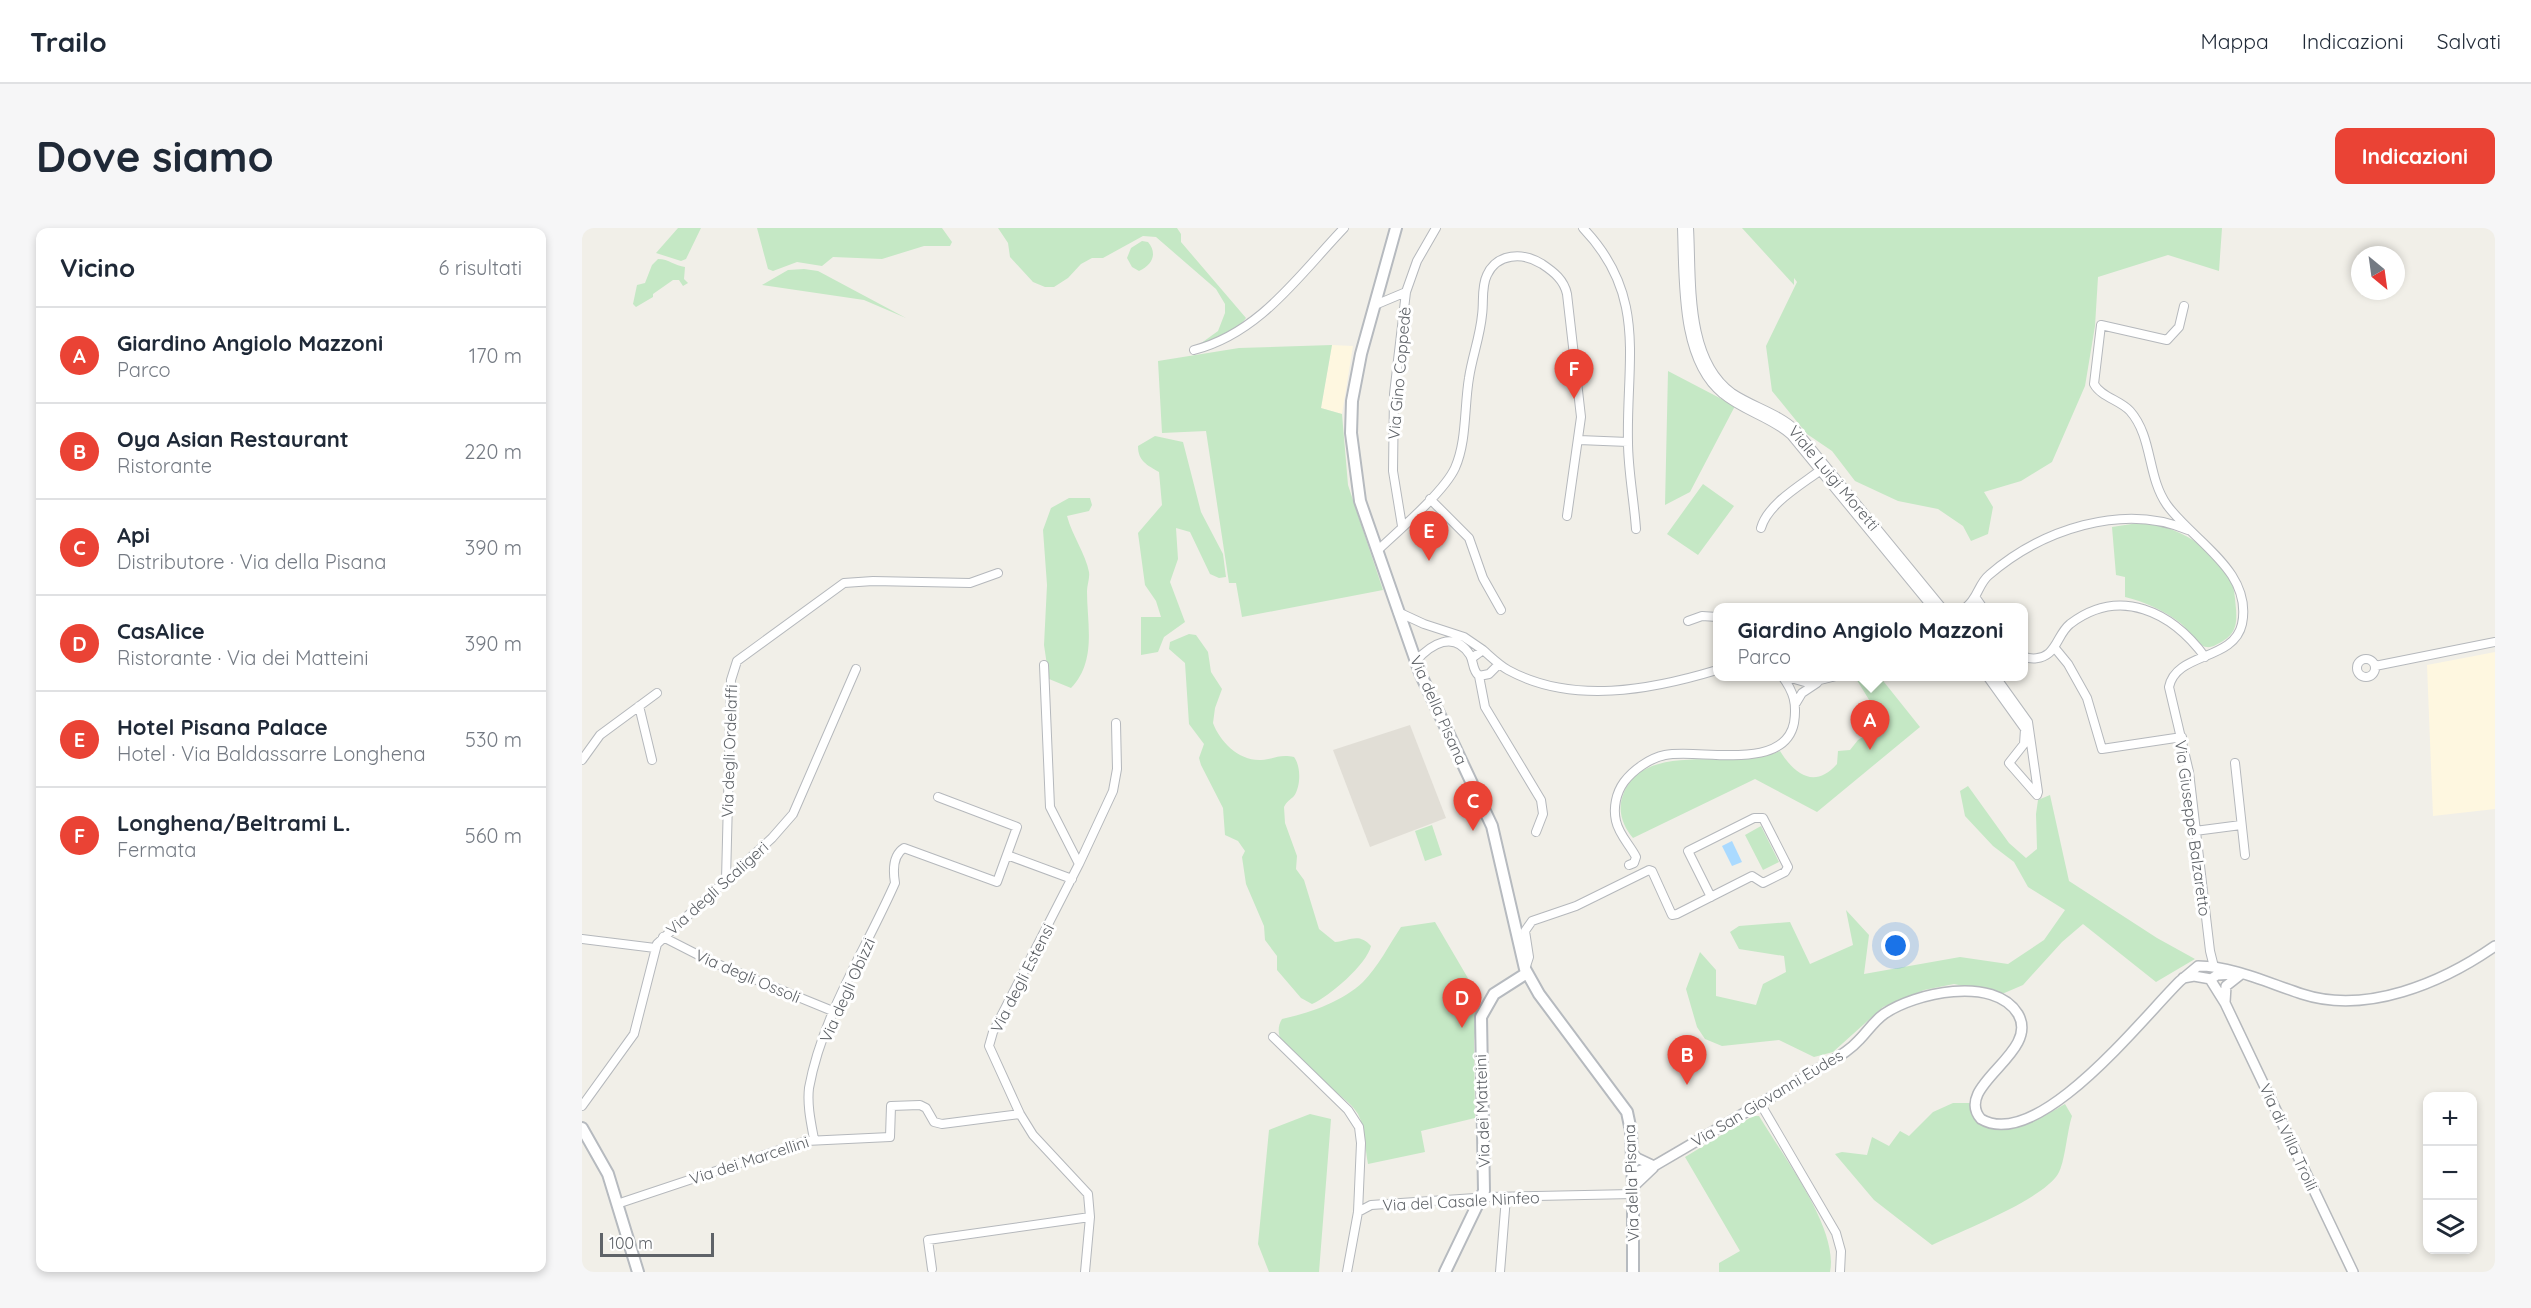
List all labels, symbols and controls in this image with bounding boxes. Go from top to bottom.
text: Trailo [30,24,107,59]
text: Mappa [2200,28,2269,54]
text: Indicazioni [2302,28,2404,54]
text: Salvati [2437,28,2501,54]
button: Indicazioni [2335,128,2495,184]
text: Dove siamo [36,130,274,183]
north arrow [2351,246,2405,300]
text: Vicino [60,251,135,284]
text: 6 risultati [439,255,522,280]
street label: Via Gino Coppedè [1383,306,1415,440]
text: Giardino Angiolo Mazzoni [117,329,383,357]
text: A [73,343,86,368]
text: 170 m [469,343,522,368]
pin: F [1554,350,1594,399]
text: Parco [117,357,171,382]
street label: Viale Luigi Moretti [1784,421,1884,535]
text: Oya Asian Restaurant [117,425,349,453]
text: B [73,439,86,464]
text: 220 m [464,439,522,464]
text: Ristorante [117,453,212,478]
pin: E [1410,512,1448,561]
text: Api [117,521,150,549]
text: C [73,535,86,560]
text: 390 m [465,535,522,560]
text: Distributore · Via della Pisana [117,549,386,574]
popup [1713,603,2028,681]
text: Giardino Angiolo Mazzoni [1737,616,2004,644]
text: CasAlice [117,617,205,645]
text: D [72,631,87,656]
text: 390 m [465,631,522,656]
text: Parco [1737,644,1791,669]
text: Ristorante · Via dei Matteini [117,645,369,670]
street label: Via della Pisana [1406,652,1472,768]
street label: Via degli Ordelaffi [717,684,741,818]
pin: A [1850,700,1890,750]
text: Hotel Pisana Palace [117,713,328,741]
text: E [74,727,85,752]
text: 530 m [465,727,522,752]
street label: Via Giuseppe Balzaretto [2171,739,2215,917]
text: Hotel · Via Baldassarre Longhena [117,741,426,766]
pin: C [1454,782,1492,831]
text: Longhena/Beltrami L. [117,809,350,837]
text: F [74,823,85,848]
text: 560 m [465,823,522,848]
text: Fermata [117,837,196,862]
street label: Via degli Scaligeri [662,837,772,939]
street label: Via degli Estensi [986,920,1058,1036]
your location [1881,931,1910,960]
street label: Via degli Obizzi [815,935,879,1045]
street label: Via degli Ossoli [692,945,804,1007]
pin: D [1442,978,1482,1028]
pin: B [1668,1036,1706,1085]
street label: Via San Giovanni Eudes [1688,1045,1846,1151]
street label: Via dei Matteini [1470,1054,1494,1168]
street label: Via di Villa Troili [2255,1080,2323,1194]
map controls [2423,1092,2477,1254]
button: + [2423,1092,2477,1146]
street label: Via della Pisana [1619,1124,1643,1242]
street label: Via dei Marcellini [687,1131,811,1189]
button: − [2423,1146,2477,1200]
street label: Via del Casale Ninfeo [1382,1187,1540,1215]
button: layers [2423,1200,2477,1254]
scale bar [600,1230,714,1258]
text: 100 m [609,1233,653,1253]

